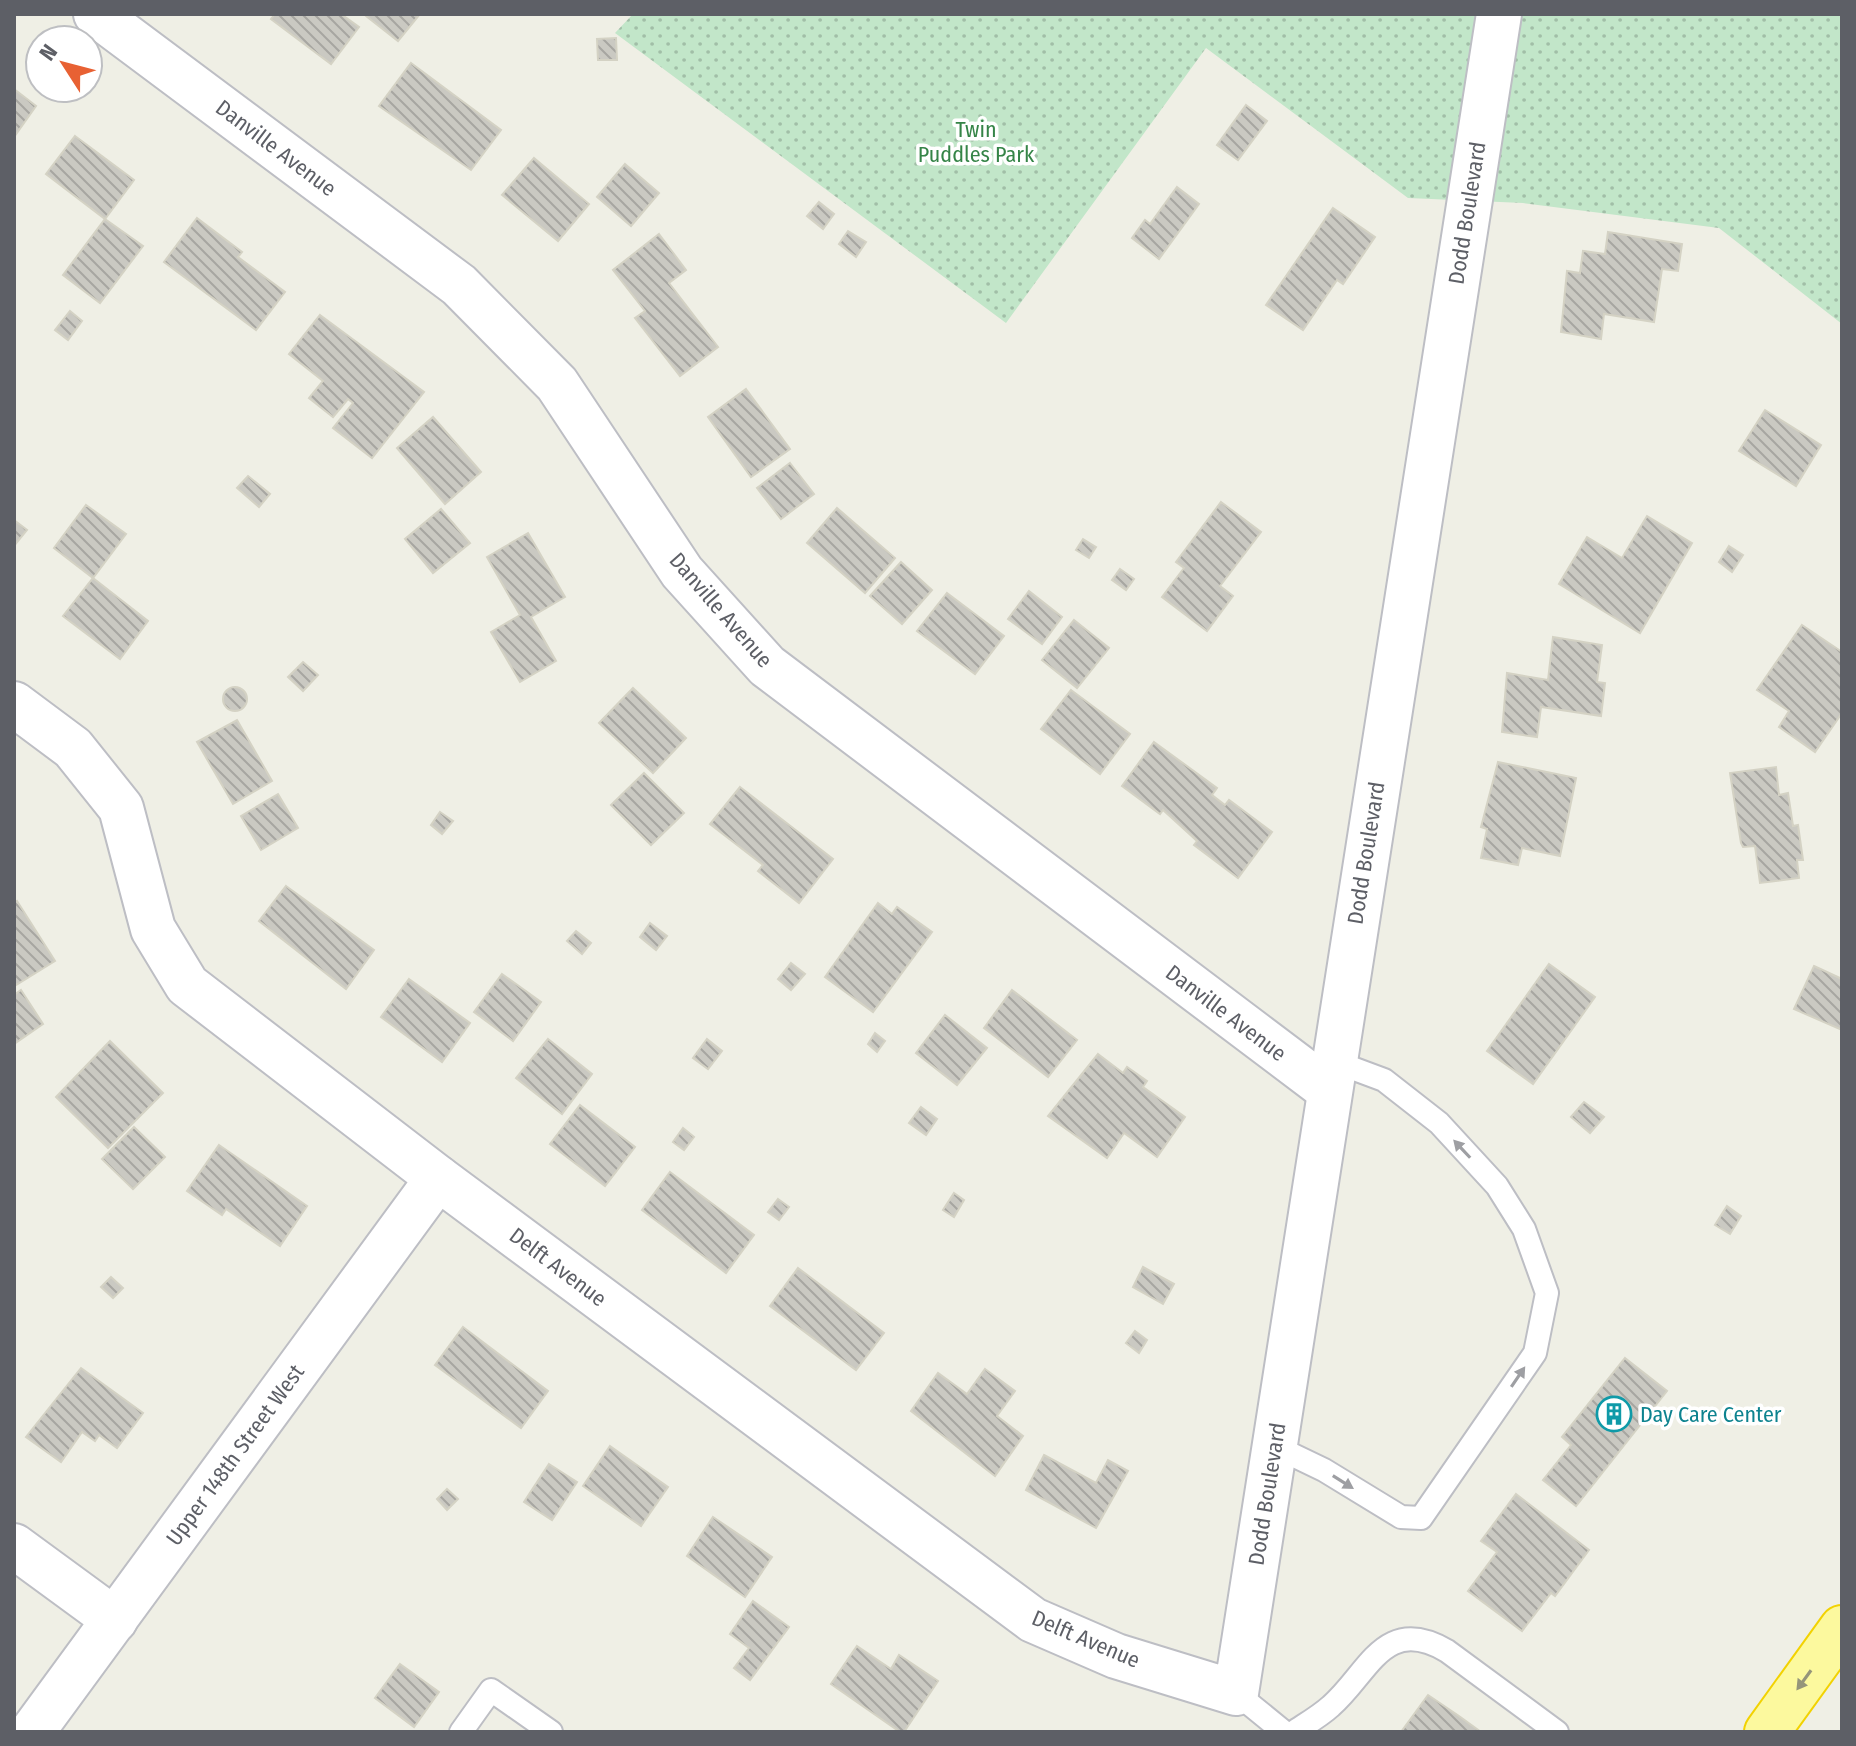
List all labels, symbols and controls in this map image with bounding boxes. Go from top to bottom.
north arrow [24,24,104,104]
text: N [33,39,63,66]
street label: Danville Avenue [210,94,342,202]
park label: Twin Puddles Park [918,116,1035,168]
street label: Dodd Boulevard [1442,140,1492,286]
street label: Danville Avenue [664,547,778,673]
street label: Dodd Boulevard [1341,780,1391,926]
street label: Danville Avenue [1160,959,1292,1067]
one-way arrow [1454,1139,1472,1158]
street label: Delft Avenue [504,1222,612,1312]
street label: Upper 148th Street West [160,1359,310,1551]
one-way arrow [1510,1366,1525,1387]
building icon: Day Care Center [1595,1395,1633,1433]
place label: Day Care Center [1640,1401,1782,1428]
street label: Dodd Boulevard [1242,1421,1292,1567]
one-way arrow [1332,1475,1354,1489]
street label: Delft Avenue [1028,1604,1144,1674]
one-way arrow [1797,1670,1813,1690]

